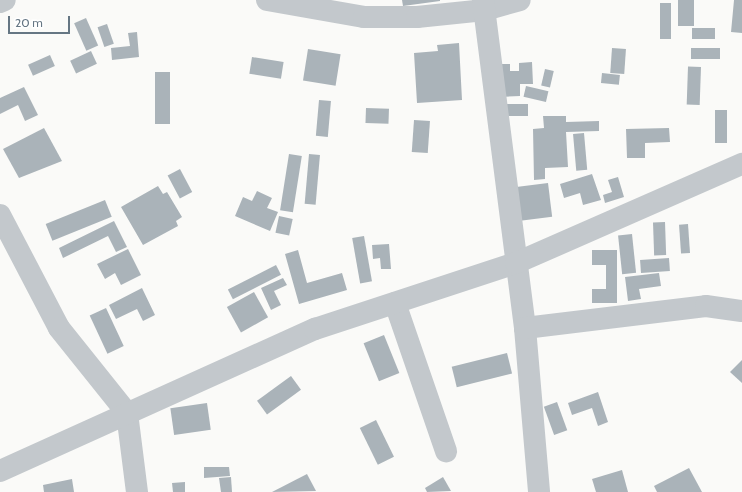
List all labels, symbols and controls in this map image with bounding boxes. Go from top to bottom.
scale bar [10,8,72,34]
text: 20 m [15,15,43,30]

